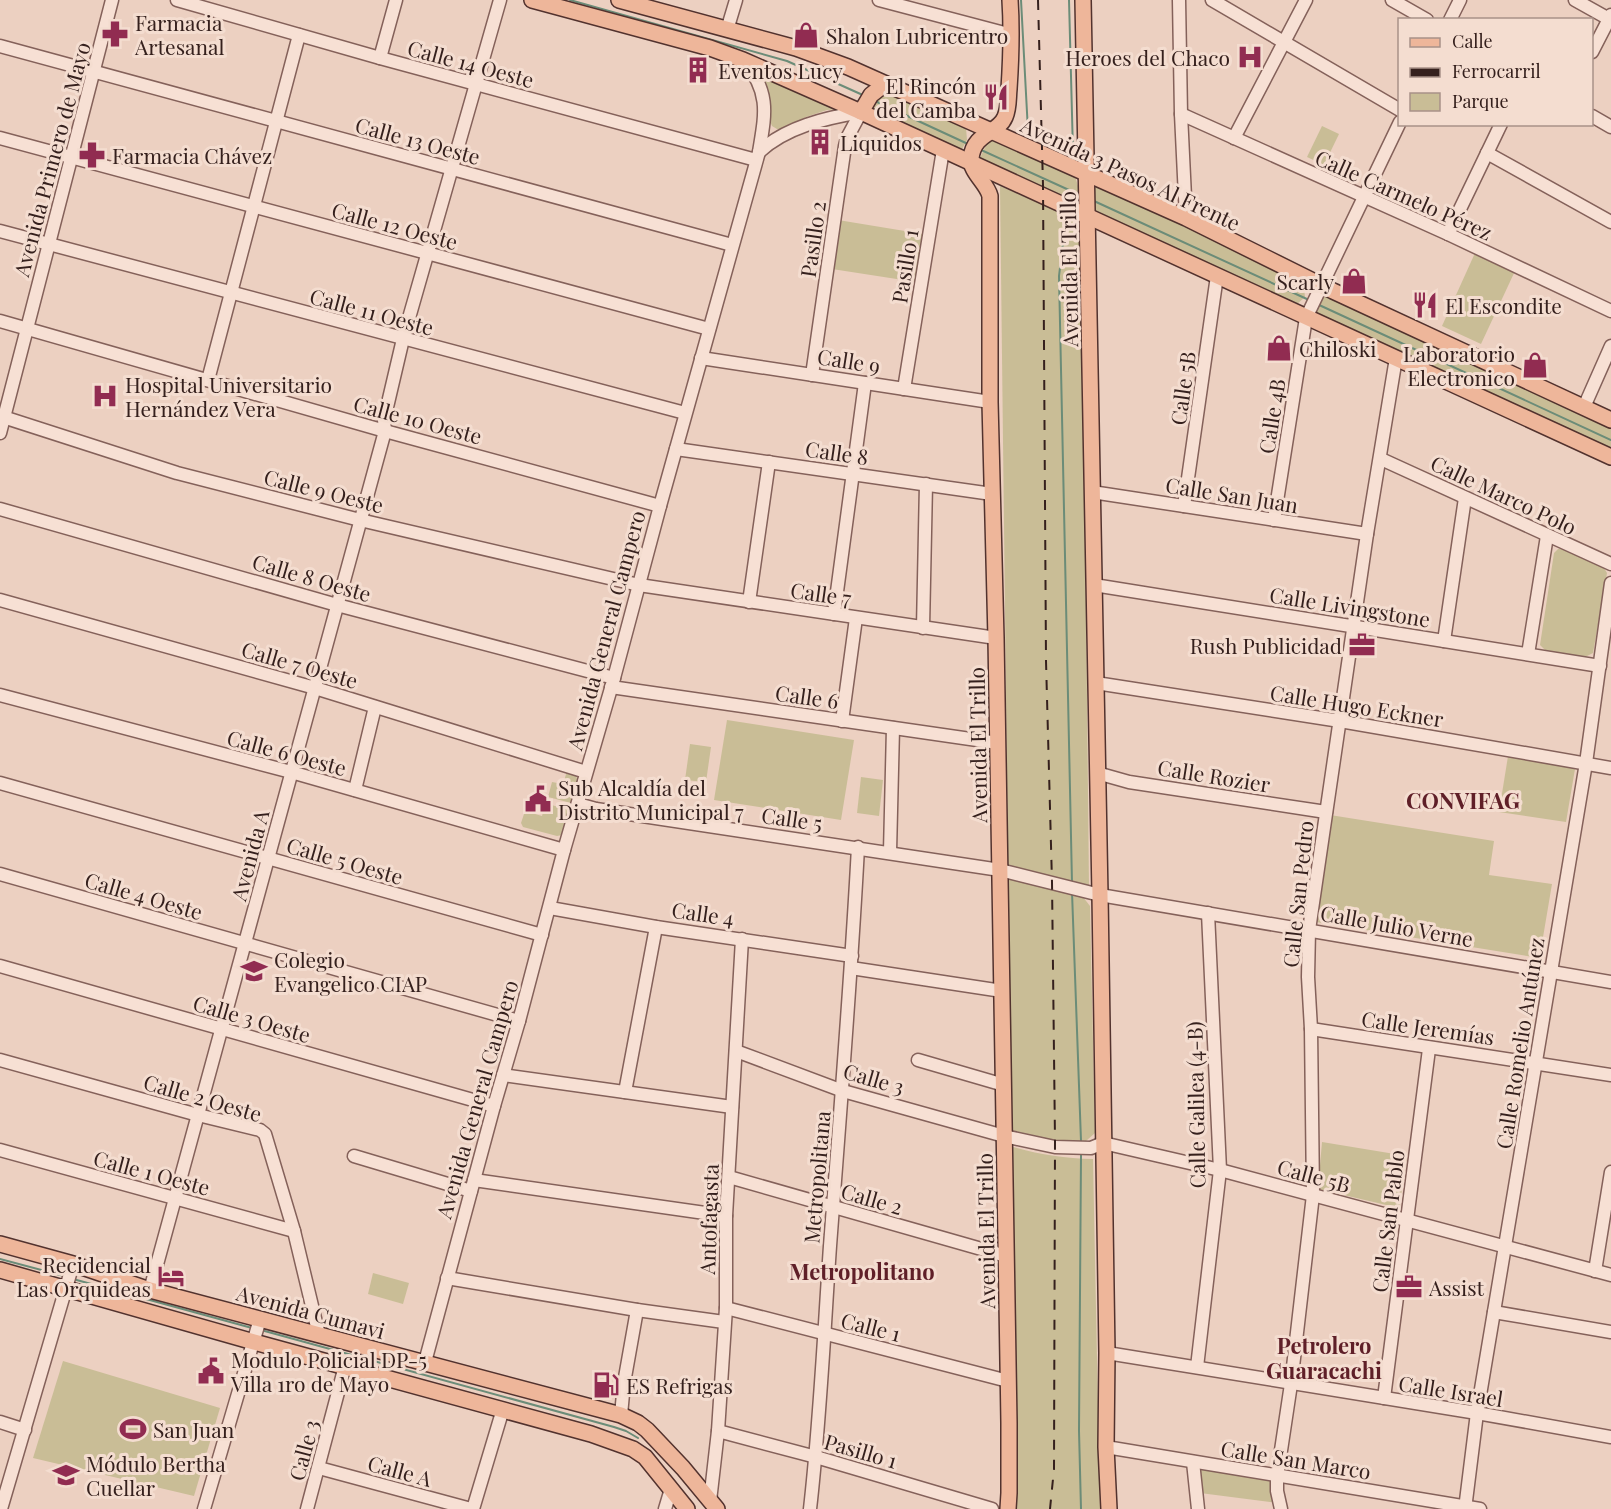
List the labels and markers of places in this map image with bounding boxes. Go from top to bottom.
place label: Farmacia Artesanal [134,8,224,60]
pharmacy icon: Farmacia Artesanal [100,19,130,49]
shop icon: Shalon Lubricentro [791,20,821,50]
place label: Shalon Lubricentro [826,21,1008,49]
hospital icon: Heroes del Chaco [1235,42,1265,72]
place label: Heroes del Chaco [1065,43,1230,71]
building icon: Eventos Lucy [683,55,713,85]
place label: Eventos Lucy [718,56,843,84]
place label: El Rincón del Camba [876,71,977,123]
restaurant icon: El Rincón del Camba [981,82,1011,112]
building icon: Liquidos [805,127,835,157]
place label: Liquidos [840,128,922,156]
pharmacy icon: Farmacia Chávez [77,140,107,170]
place label: Farmacia Chávez [112,141,272,169]
shop icon: Scarly [1339,266,1369,296]
place label: Scarly [1276,267,1334,295]
restaurant icon: El Escondite [1410,290,1440,320]
place label: El Escondite [1445,291,1562,319]
shop icon: Chiloski [1264,333,1294,363]
place label: Chiloski [1299,334,1376,362]
place label: Laboratorio Electronico [1403,339,1515,391]
shop icon: Laboratorio Electronico [1520,350,1550,380]
place label: Hospital Universitario Hernández Vera [125,370,332,422]
hospital icon: Hospital Universitario Hernández Vera [90,381,120,411]
office icon: Rush Publicidad [1347,630,1377,660]
place label: Rush Publicidad [1190,631,1342,659]
place label: Sub Alcaldía del Distrito Municipal 7 [558,773,744,825]
public building icon: Sub Alcaldía del Distrito Municipal 7 [523,784,553,814]
place label: Colegio Evangelico CIAP [274,945,427,997]
school or university icon: Colegio Evangelico CIAP [239,956,269,986]
place label: Recidencial Las Orquideas [16,1250,151,1302]
hotel icon: Recidencial Las Orquideas [156,1261,186,1291]
office icon: Assist [1394,1272,1424,1302]
place label: Assist [1428,1273,1485,1301]
place label: Modulo Policial DP-5 Villa 1ro de Mayo [230,1345,427,1397]
public building icon: Modulo Policial DP-5 Villa 1ro de Mayo [196,1356,226,1386]
fuel station icon: ES Refrigas [591,1370,621,1400]
place label: ES Refrigas [626,1371,733,1399]
sports icon: San Juan [118,1414,148,1444]
place label: San Juan [153,1415,235,1443]
place label: Módulo Bertha Cuellar [86,1449,226,1501]
school or university icon: Módulo Bertha Cuellar [51,1460,81,1490]

